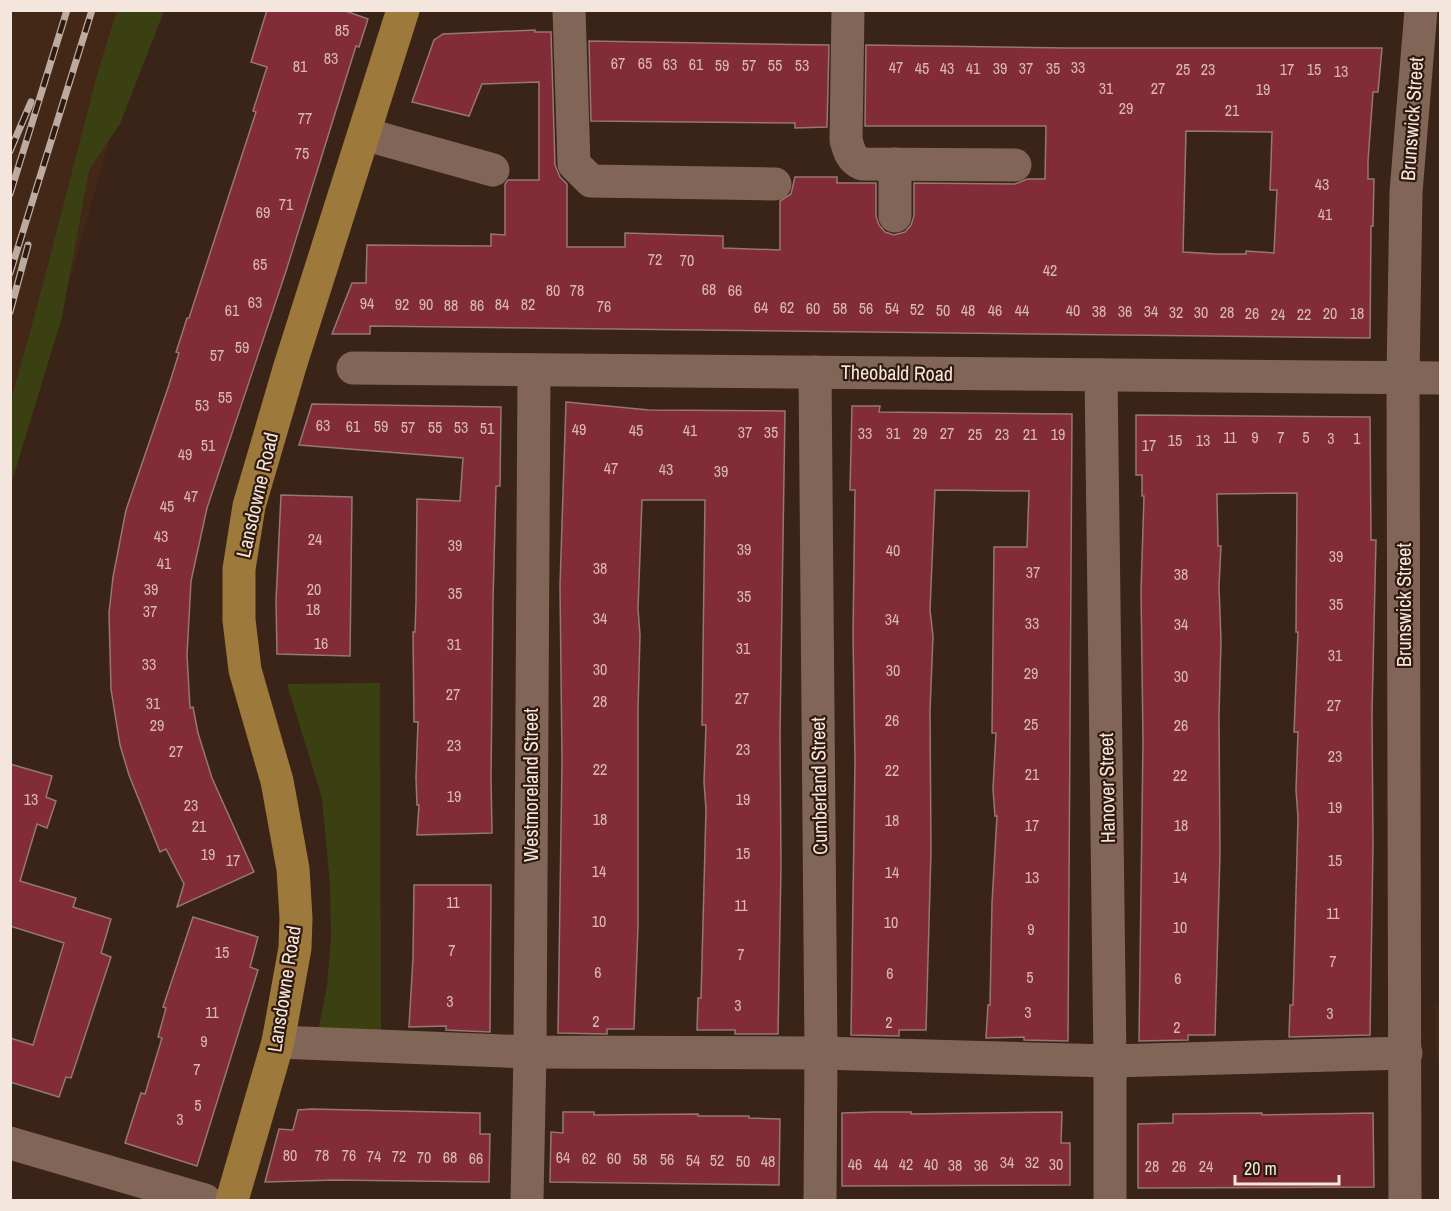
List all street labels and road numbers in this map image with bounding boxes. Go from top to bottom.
street label: Brunswick Street [1394,56,1429,182]
street label: Theobald Road [841,358,953,387]
street label: Lansdowne Road [229,430,284,560]
street label: Brunswick Street [1390,543,1417,667]
street label: Westmoreland Street [517,708,544,862]
street label: Cumberland Street [804,717,833,855]
street label: Hanover Street [1092,732,1121,843]
street label: Lansdowne Road [260,924,307,1054]

